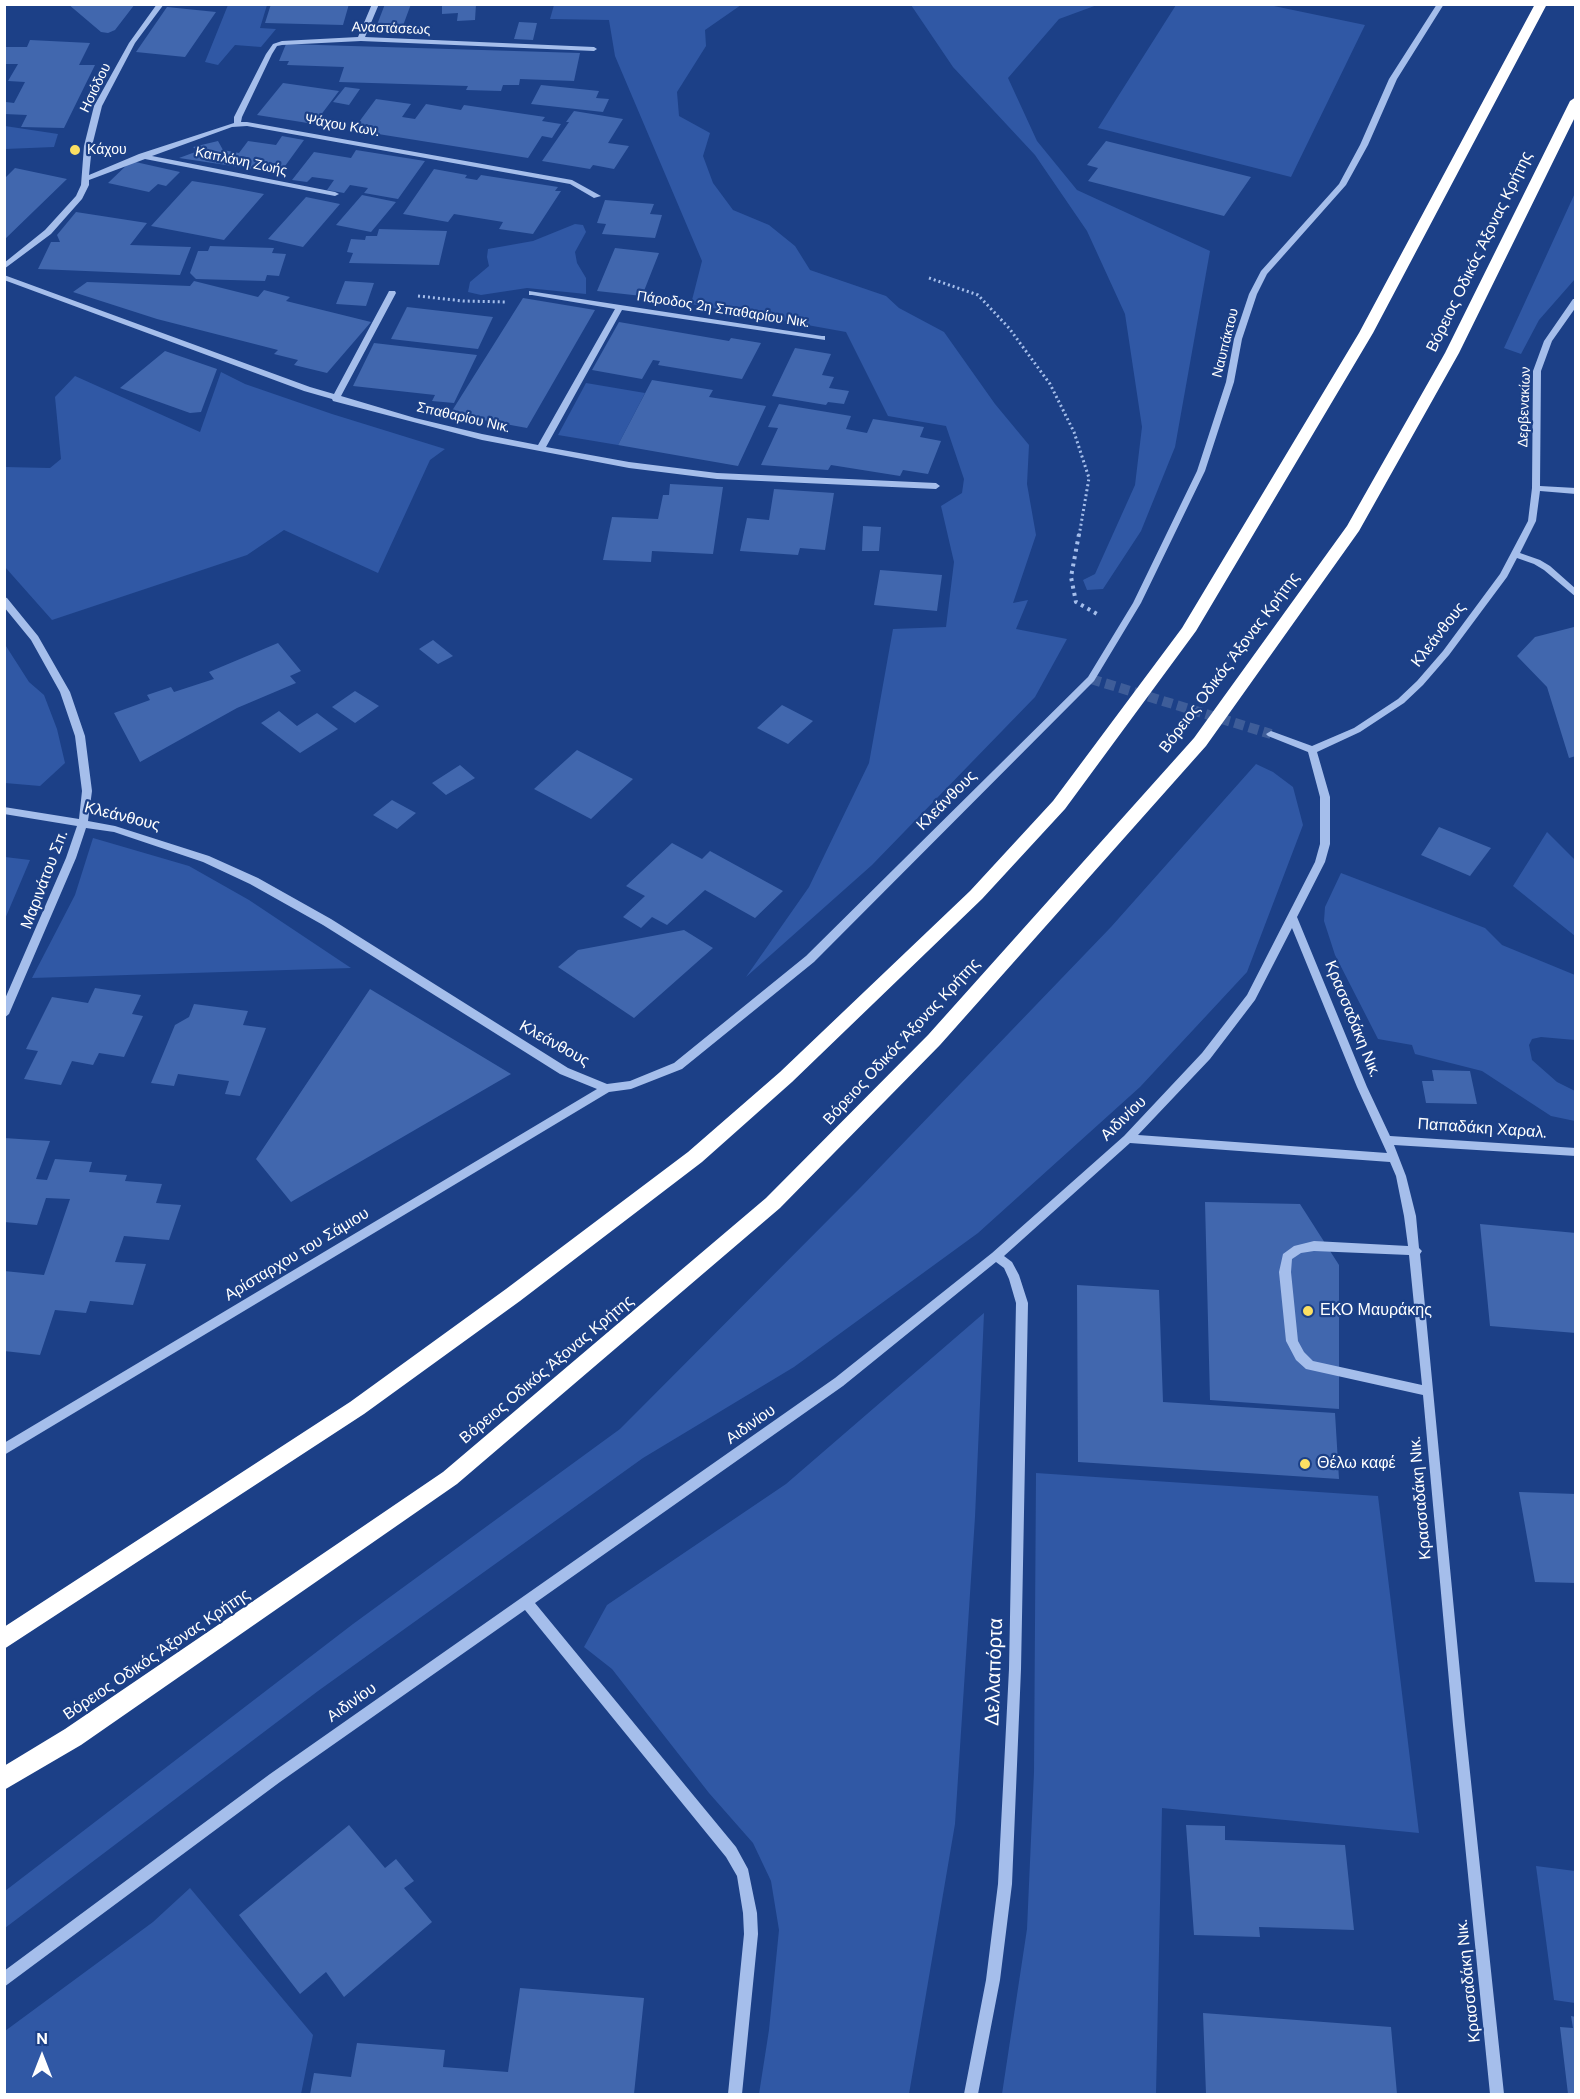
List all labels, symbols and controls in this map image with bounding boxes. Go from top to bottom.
street label: Αναστάσεως [351,19,431,39]
street label: Ησιόδου [77,61,115,115]
street label: Ψάχου Κων. [303,111,381,141]
place label: Κάχου [87,142,127,158]
marker: Κάχου [68,143,82,157]
street label: Καπλάνη Ζωής [193,144,289,180]
street label: Βόρειος Οδικός Άξονας Κρήτης [1423,149,1537,355]
street label: Πάροδος 2η Σπαθαρίου Νικ. [636,288,810,332]
street label: Ναυπάκτου [1209,307,1243,379]
street label: Δερβενακίων [1515,366,1535,448]
street label: Σπαθαρίου Νικ. [415,399,511,437]
street label: Βόρειος Οδικός Άξονας Κρήτης [1156,569,1304,757]
street label: Κλεάνθους [1408,599,1470,671]
street label: Κλεάνθους [913,767,981,835]
street label: Κλεάνθους [82,798,162,836]
street label: Μαρινάτου Σπ. [17,828,73,932]
street label: Βόρειος Οδικός Άξονας Κρήτης [820,955,984,1129]
street label: Κρασσαδάκη Νικ. [1320,958,1384,1080]
street label: Κλεάνθους [516,1017,592,1071]
street label: Αιδινίου [1097,1093,1151,1145]
street label: Παπαδάκη Χαραλ. [1417,1115,1547,1143]
street label: Αρίσταρχου του Σάμιου [221,1204,373,1306]
street label: Βόρειος Οδικός Άξονας Κρήτης [456,1292,638,1448]
place label: ΕΚΟ Μαυράκης [1320,1301,1432,1321]
marker: ΕΚΟ Μαυράκης [1301,1304,1315,1318]
street label: Αιδινίου [723,1401,779,1449]
street label: Κρασσαδάκη Νικ. [1406,1436,1436,1560]
place label: Θέλω καφέ [1317,1454,1396,1474]
marker: Θέλω καφέ [1298,1457,1312,1471]
street label: Βόρειος Οδικός Άξονας Κρήτης [60,1585,254,1725]
street label: Δελλαπόρτα [981,1618,1009,1726]
street label: Αιδινίου [324,1679,380,1727]
street label: Κρασσαδάκη Νικ. [1453,1919,1485,2043]
north arrow [12,2027,72,2087]
text: N [36,2028,48,2049]

